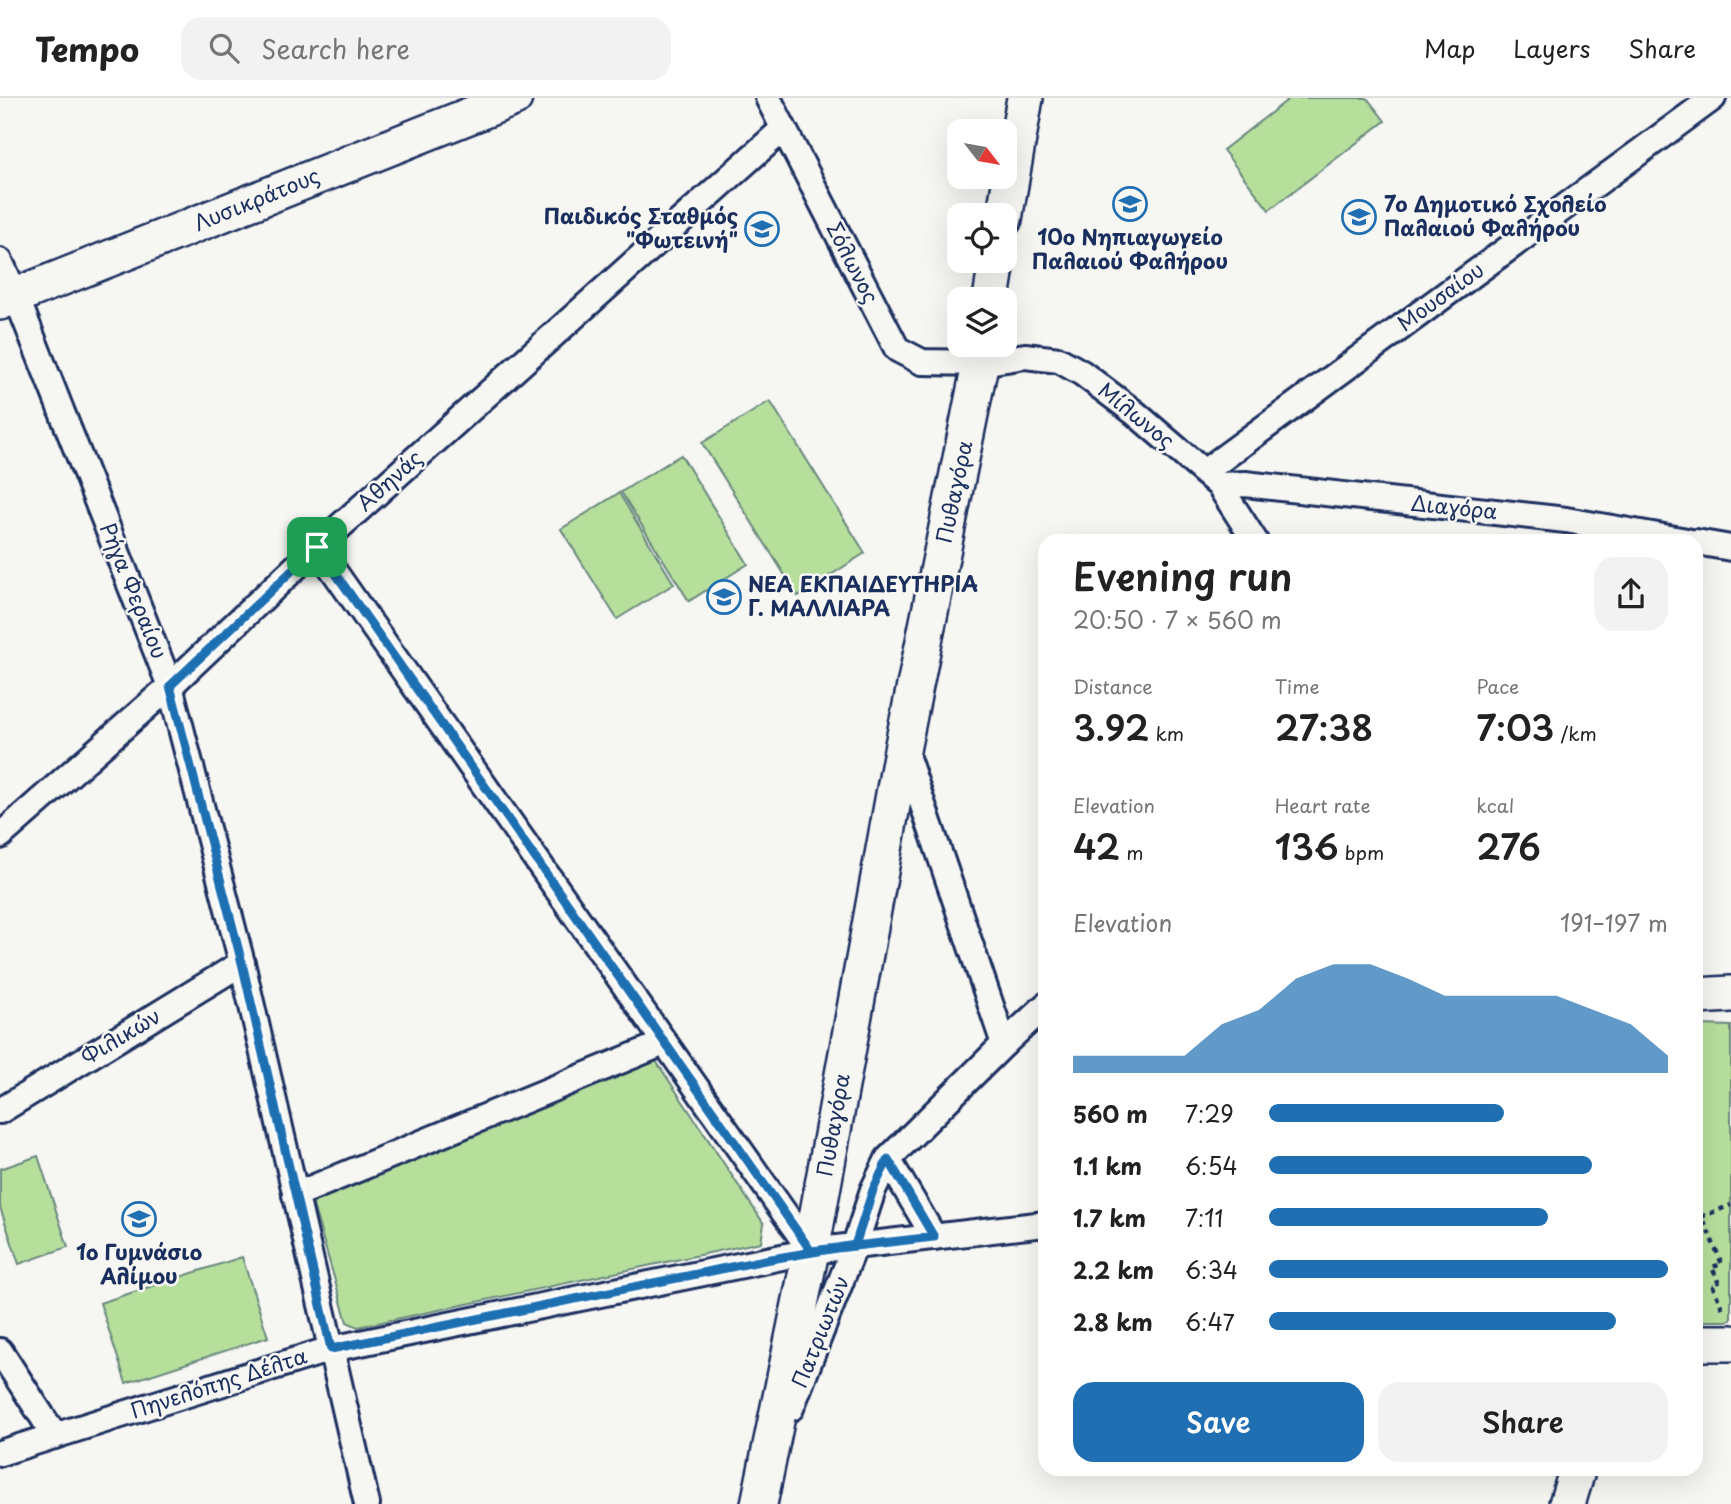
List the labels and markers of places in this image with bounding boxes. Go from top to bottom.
school or university icon: 10ο Νηπιαγωγείο Παλαιού Φαλήρου [1111,185,1149,223]
place label: 7ο Δημοτικό Σχολείο Παλαιού Φαλήρου [1384,187,1607,243]
school or university icon: 7ο Δημοτικό Σχολείο Παλαιού Φαλήρου [1340,198,1378,236]
place label: Παιδικός Σταθμός "Φωτεινή" [544,199,738,255]
school or university icon: Παιδικός Σταθμός "Φωτεινή" [743,210,781,248]
place label: 10ο Νηπιαγωγείο Παλαιού Φαλήρου [1032,220,1228,276]
pin [287,517,347,577]
place label: ΝΕΑ ΕΚΠΑΙΔΕΥΤΗΡΙΑ Γ. ΜΑΛΛΙΑΡΑ [748,567,978,623]
school or university icon: ΝΕΑ ΕΚΠΑΙΔΕΥΤΗΡΙΑ Γ. ΜΑΛΛΙΑΡΑ [705,578,743,616]
school or university icon: 1ο Γυμνάσιο Αλίμου [120,1200,158,1238]
place label: 1ο Γυμνάσιο Αλίμου [76,1235,202,1291]

